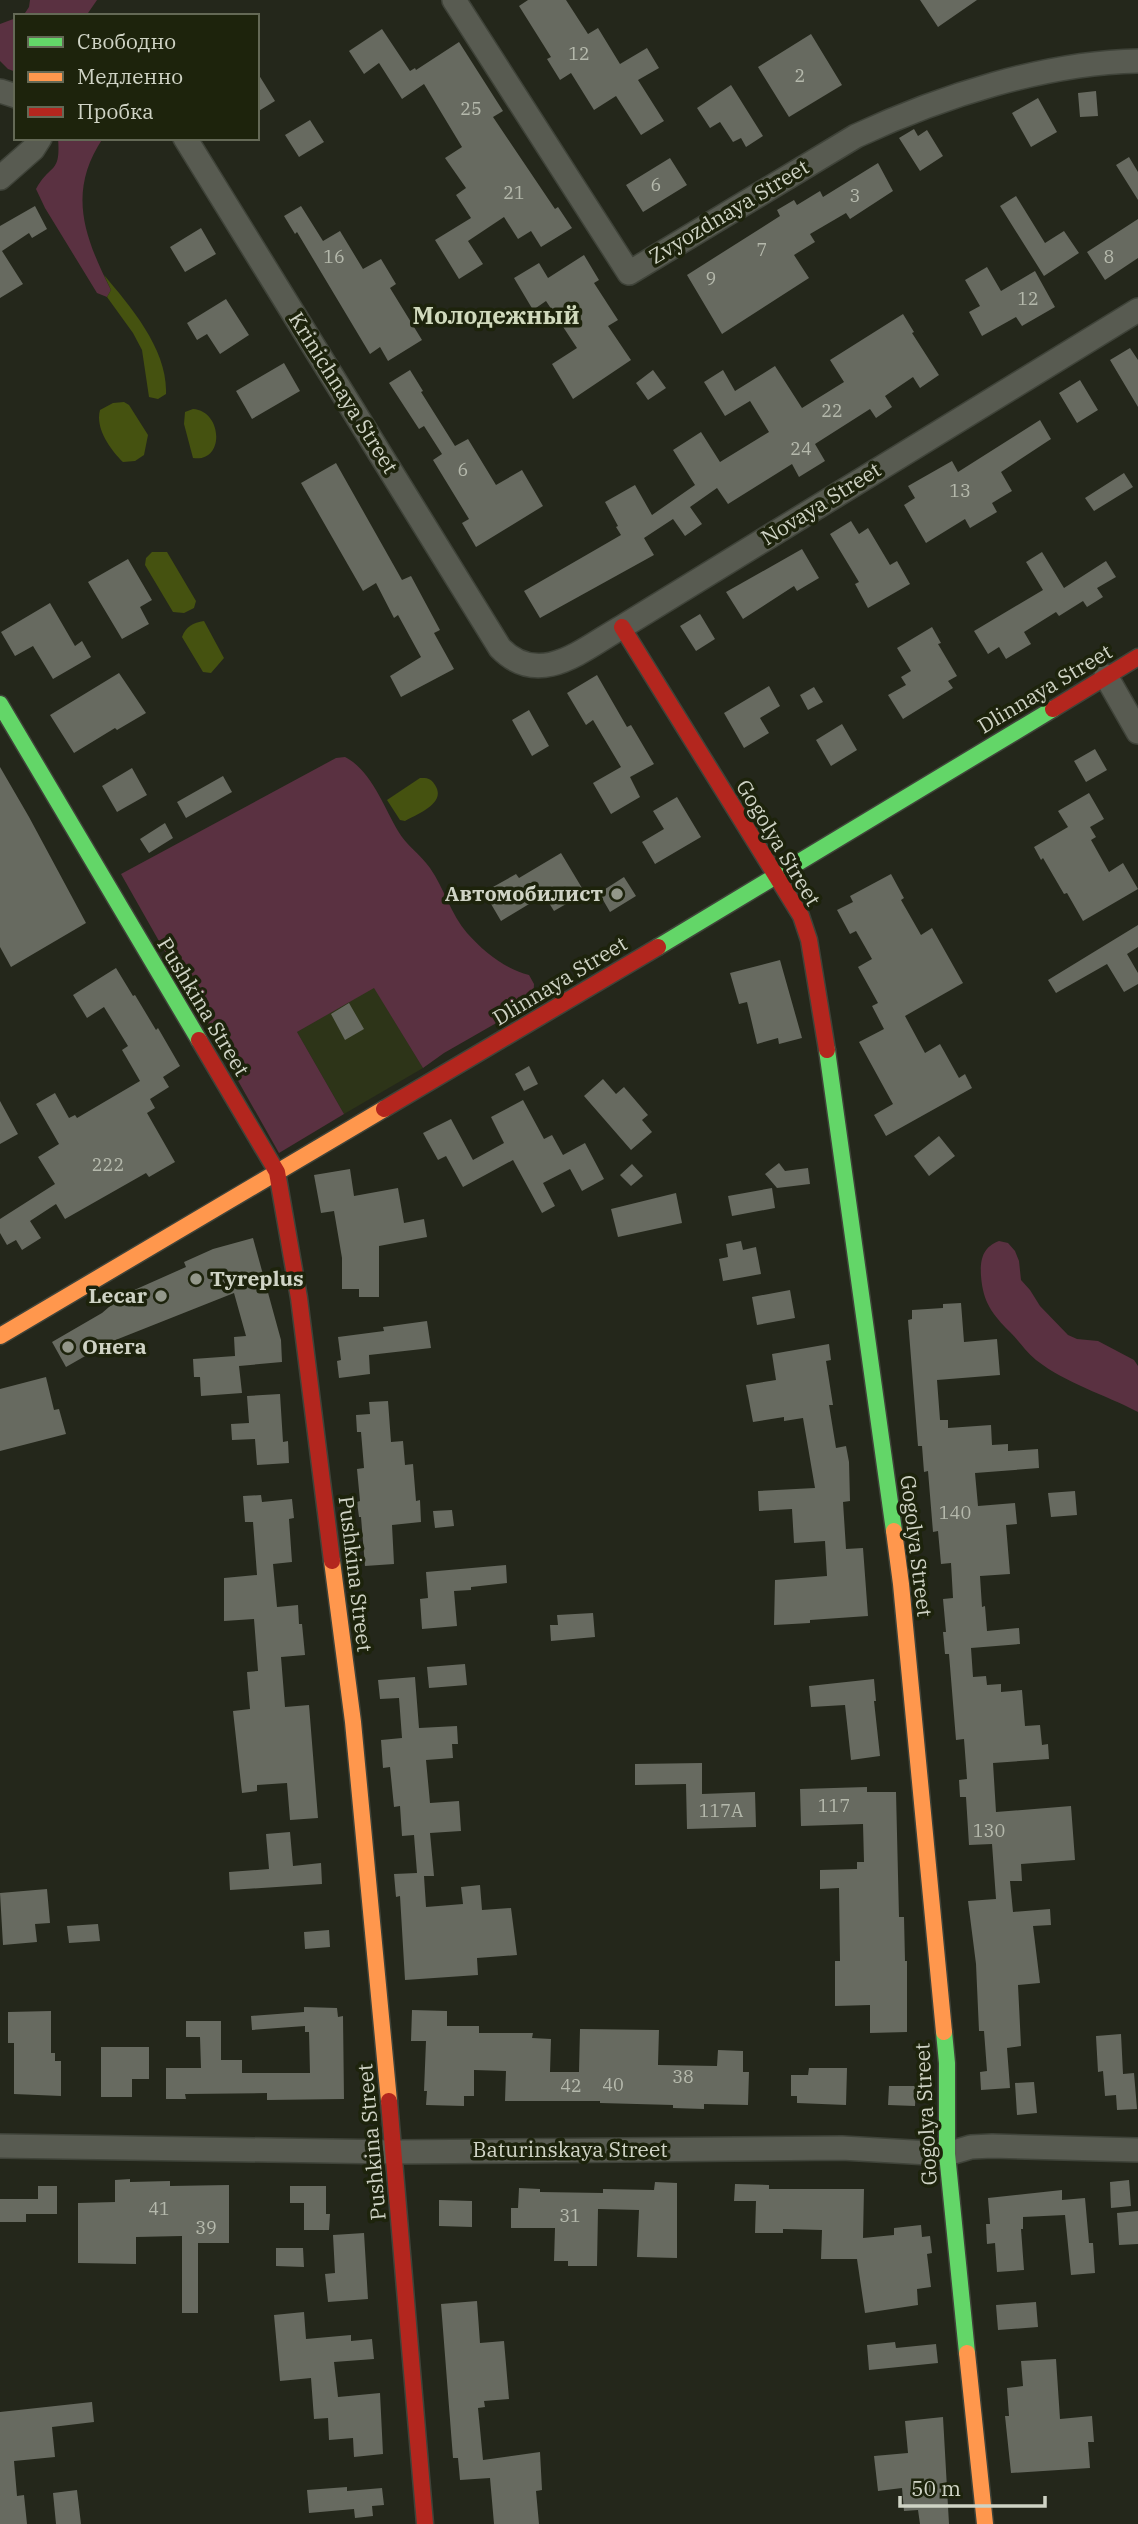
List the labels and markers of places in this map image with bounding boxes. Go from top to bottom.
place label: Автомобилист [445,879,603,907]
marker: Автомобилист [609,886,625,902]
place label: Tyreplus [210,1264,304,1292]
marker: Tyreplus [188,1271,204,1287]
place label: Lecar [89,1281,148,1309]
marker: Lecar [153,1288,169,1304]
place label: Онега [82,1332,147,1360]
marker: Онега [60,1339,76,1355]

